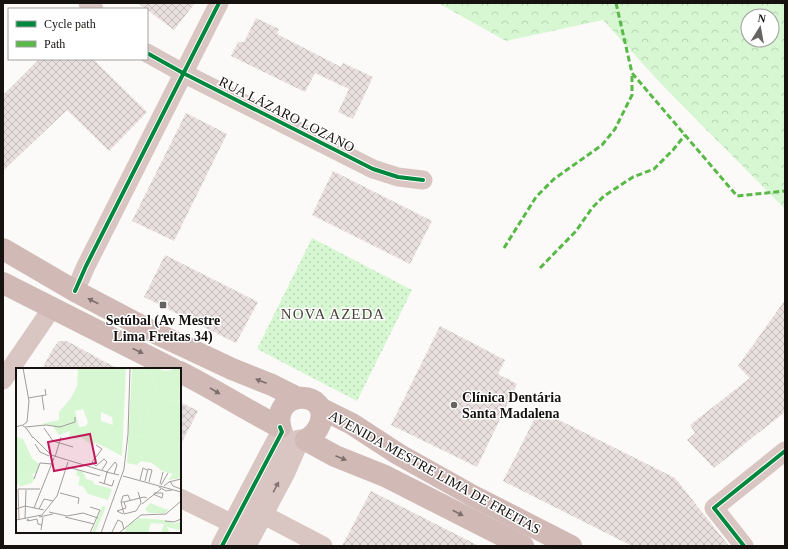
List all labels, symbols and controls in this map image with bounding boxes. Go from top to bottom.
legend [8,8,148,60]
north arrow [740,8,780,48]
text: N [757,12,767,25]
text: Cycle path [44,17,96,31]
text: Path [44,37,65,51]
street label: RUA LÁZARO LOZANO [216,73,358,155]
one-way arrow [88,297,99,304]
marker: Setúbal (Av Mestre Lima Freitas 34) [158,300,168,310]
district label: NOVA AZEDA [281,306,385,322]
place label: Setúbal (Av Mestre Lima Freitas 34) [106,313,220,345]
one-way arrow [132,348,143,354]
inset map [16,368,181,533]
one-way arrow [255,377,267,383]
one-way arrow [209,387,221,394]
place label: Clínica Dentária Santa Madalena [462,390,561,421]
marker: Clínica Dentária Santa Madalena [449,400,459,410]
street label: AVENIDA MESTRE LIMA DE FREITAS [326,408,543,537]
one-way arrow [335,456,347,462]
one-way arrow [273,481,280,492]
one-way arrow [453,510,464,516]

